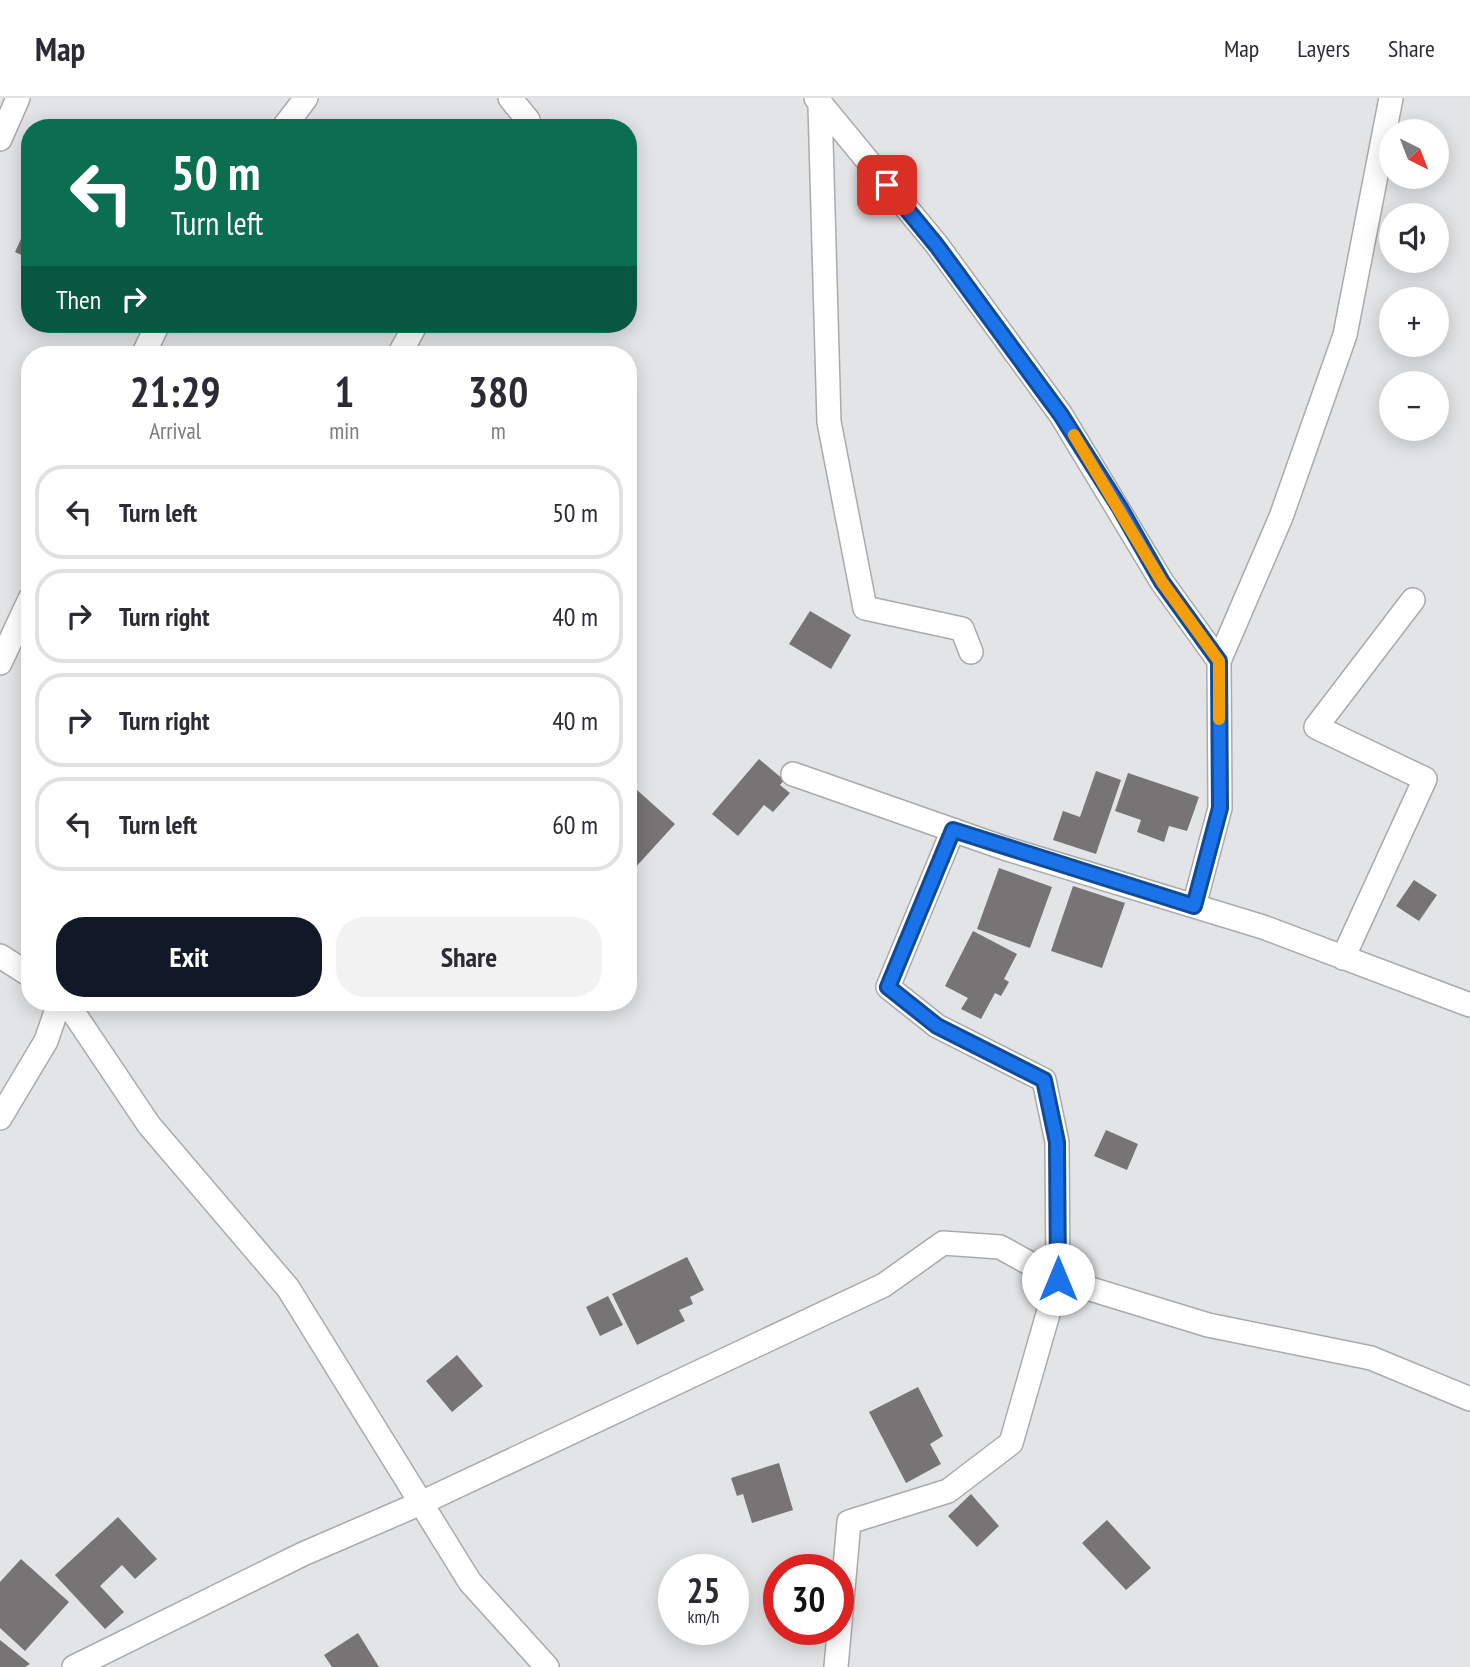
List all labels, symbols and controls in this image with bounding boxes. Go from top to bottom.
text: Map [35,27,85,70]
text: Map [1224,33,1259,64]
text: Layers [1297,33,1350,64]
text: Share [1388,33,1435,64]
north arrow [1379,119,1449,189]
map controls [1379,119,1449,441]
text: 50 m [171,140,260,204]
icon: left [56,147,147,238]
pin [857,155,917,215]
icon: arrive [868,166,906,204]
text: Turn left [171,202,263,244]
button: sound [1379,203,1449,273]
icon: right [115,280,153,318]
text: Then [56,283,101,316]
button: + [1379,287,1449,357]
text: 21:29 [130,364,221,419]
text: 1 [334,364,354,419]
text: 380 [468,364,528,419]
button: − [1379,371,1449,441]
text: Arrival [149,416,201,445]
text: min [329,416,359,445]
text: m [491,416,506,445]
icon: left [60,493,98,531]
text: Turn left [119,496,197,529]
text: 50 m [552,496,598,529]
icon: right [60,597,98,635]
text: Turn right [119,600,210,633]
text: 40 m [552,600,598,633]
icon: right [60,701,98,739]
text: Turn right [119,704,210,737]
text: 40 m [552,704,598,737]
icon: left [60,805,98,843]
text: Turn left [119,808,197,841]
text: 60 m [552,808,598,841]
button: Exit [56,917,322,997]
button: Share [336,917,602,997]
position arrow [1021,1242,1095,1316]
speed limit sign: 30 [763,1554,854,1645]
text: 25 [687,1567,720,1613]
text: km/h [688,1605,719,1628]

